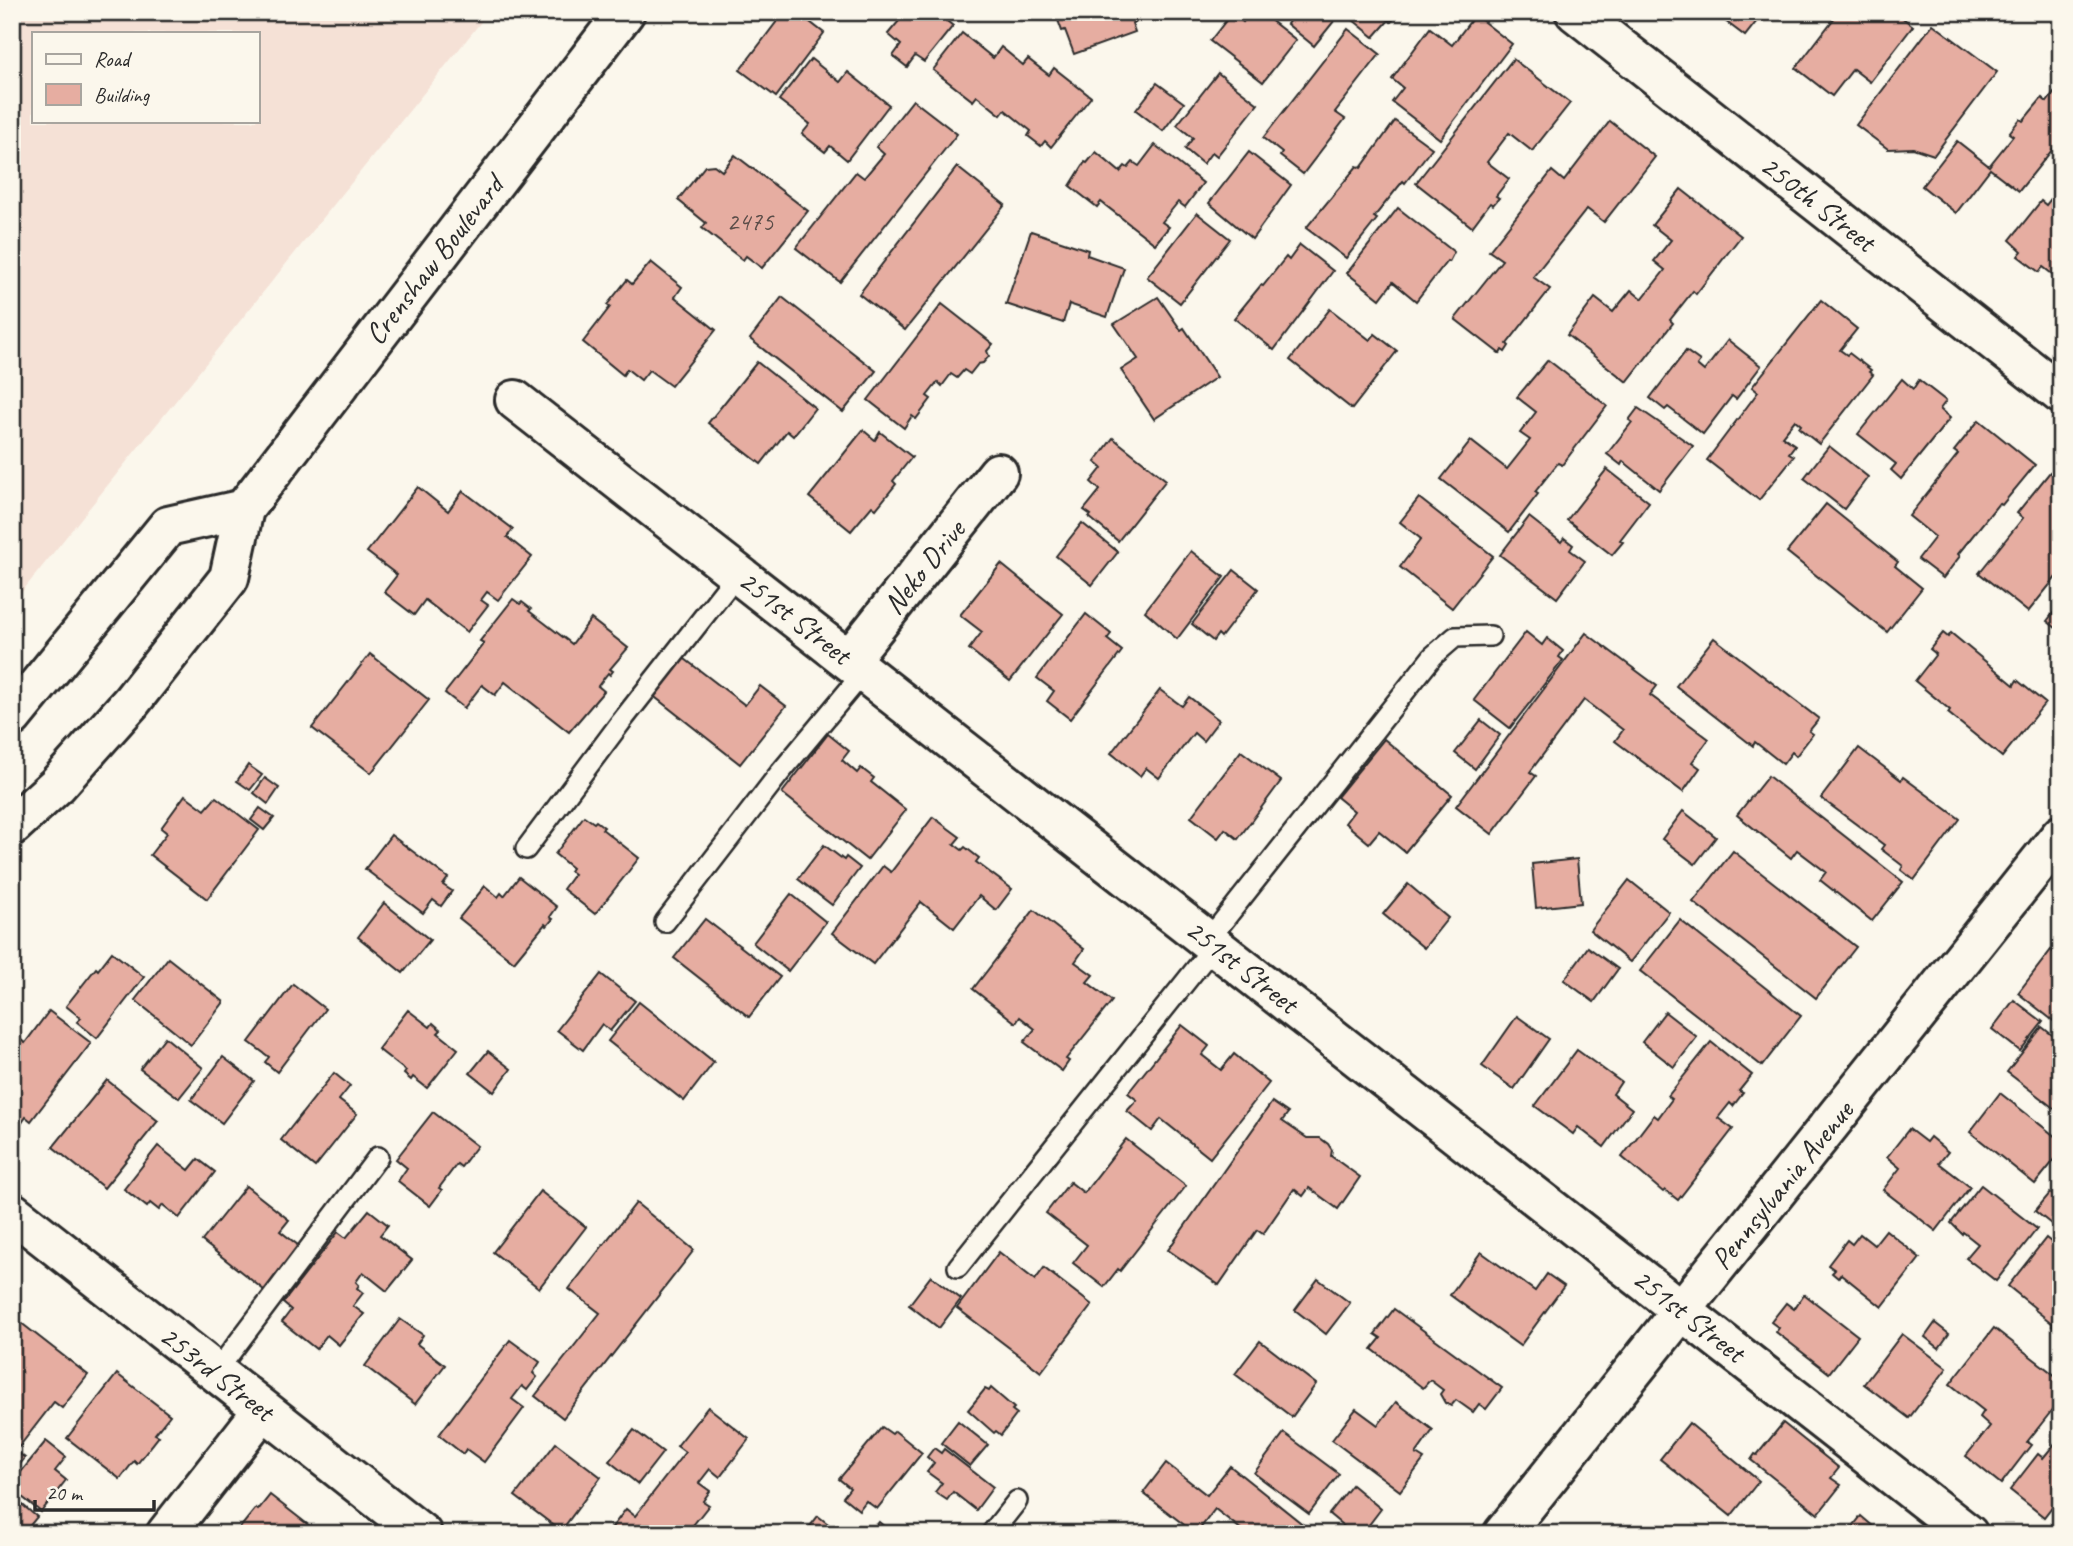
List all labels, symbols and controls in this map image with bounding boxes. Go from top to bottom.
legend [32,32,259,122]
text: Road [94,46,133,72]
text: Building [94,82,151,108]
street label: 250th Street [1753,146,1886,262]
street label: Crenshaw Boulevard [356,165,514,352]
house number: 2475 [727,205,775,238]
street label: Neko Drive [875,510,975,622]
street label: 251st Street [731,561,861,675]
street label: 251st Street [1178,910,1308,1024]
street label: Pennsylvania Avenue [1702,1091,1863,1277]
street label: 251st Street [1625,1259,1755,1373]
street label: 253rd Street [152,1316,284,1431]
scale bar [35,1469,154,1513]
text: 20 m [46,1480,84,1506]

